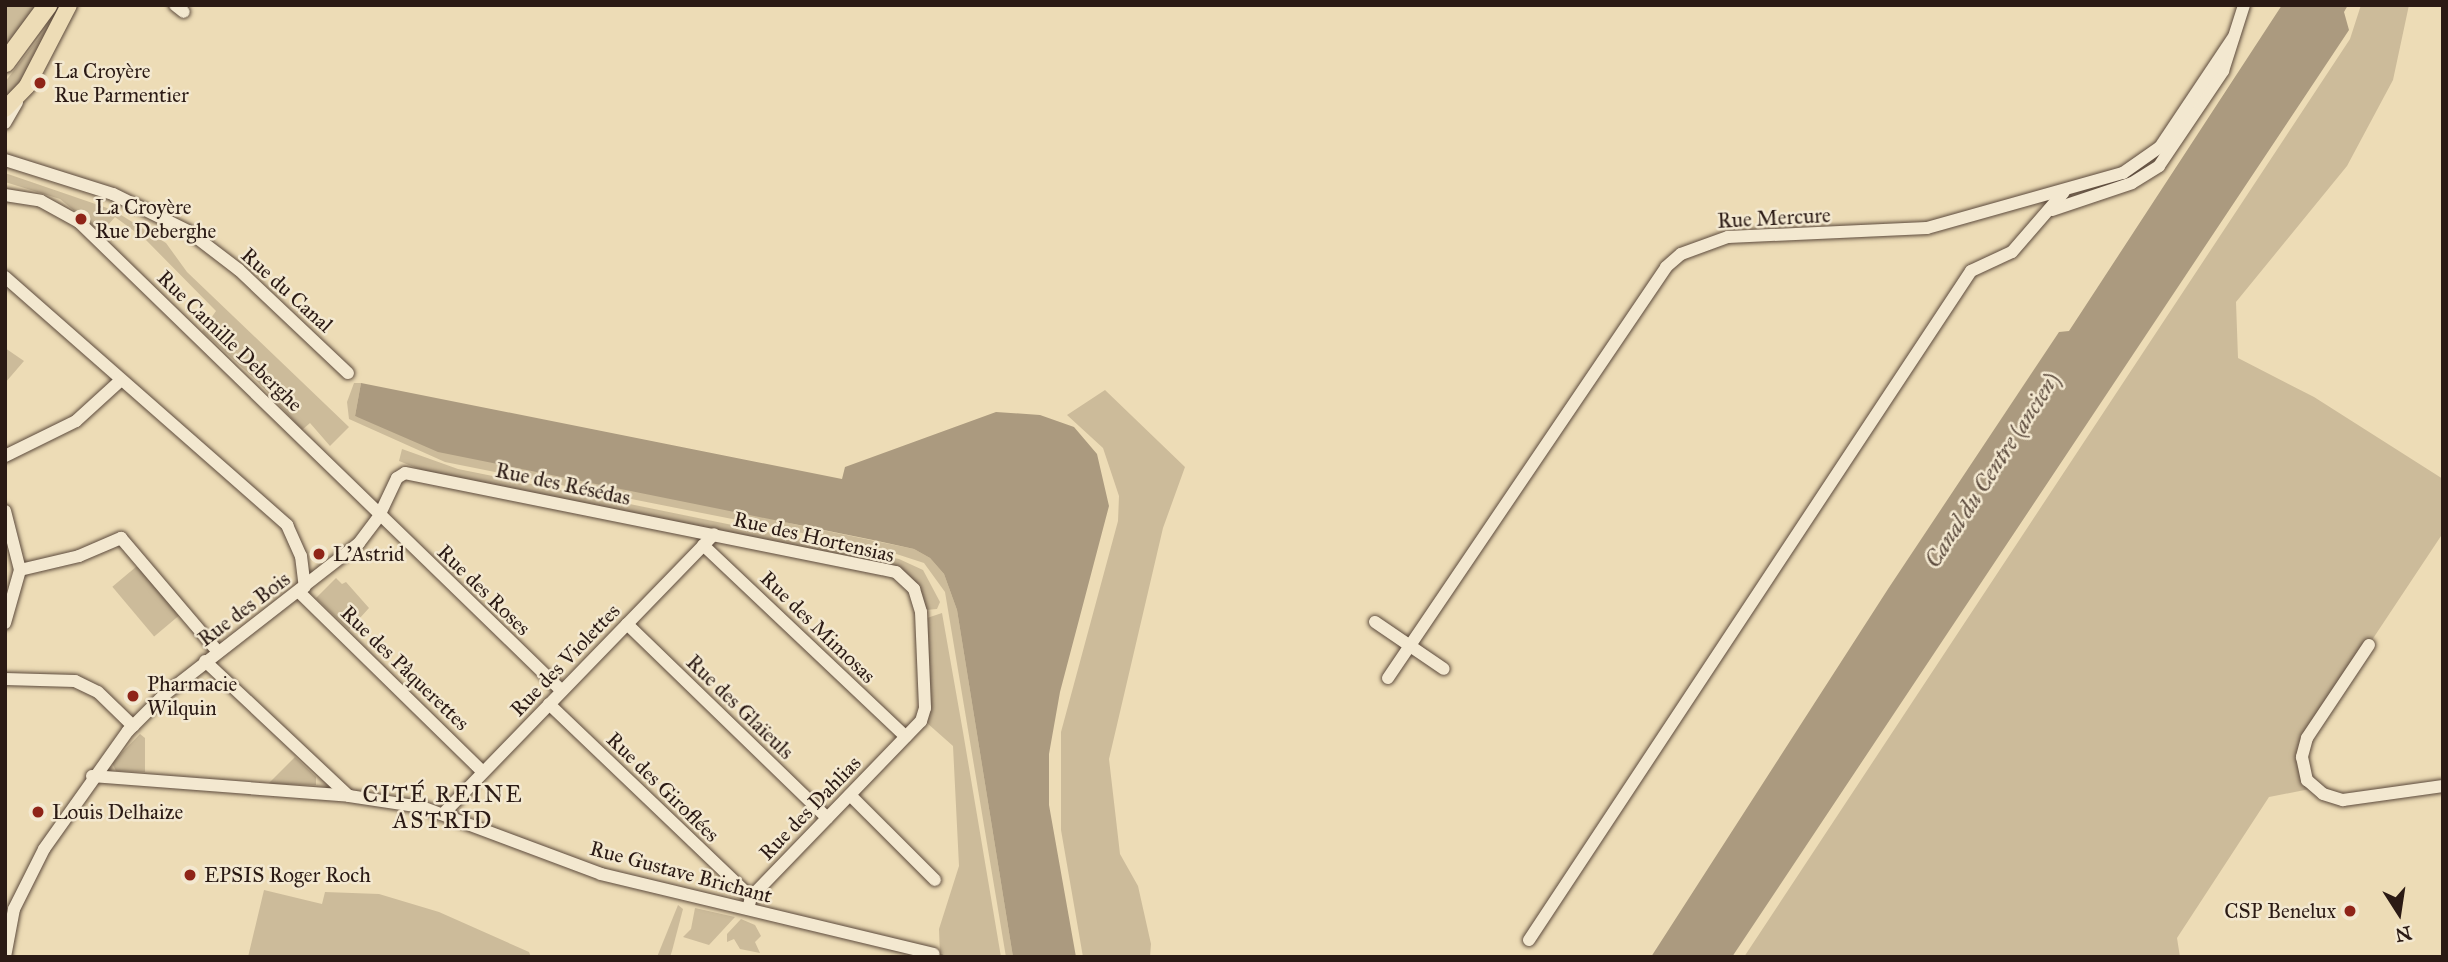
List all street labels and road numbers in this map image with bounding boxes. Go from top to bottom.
street label: Rue Mercure [1717,202,1831,234]
street label: Rue du Canal [236,242,338,338]
street label: Rue Camille Deberghe [152,265,308,417]
street label: Rue des Résédas [493,457,633,511]
street label: Rue des Hortensias [731,506,897,568]
street label: Rue des Roses [432,539,536,641]
street label: Rue des Bois [193,566,295,652]
street label: Rue des Mimosas [755,566,881,688]
street label: Rue des Violettes [505,598,625,722]
street label: Rue des Pâquerettes [335,600,475,736]
street label: Rue des Glaïeuls [681,650,799,764]
street label: Rue des Giroflées [601,727,725,847]
street label: Rue des Dahlias [754,750,866,866]
street label: Rue Gustave Brichant [587,836,775,908]

